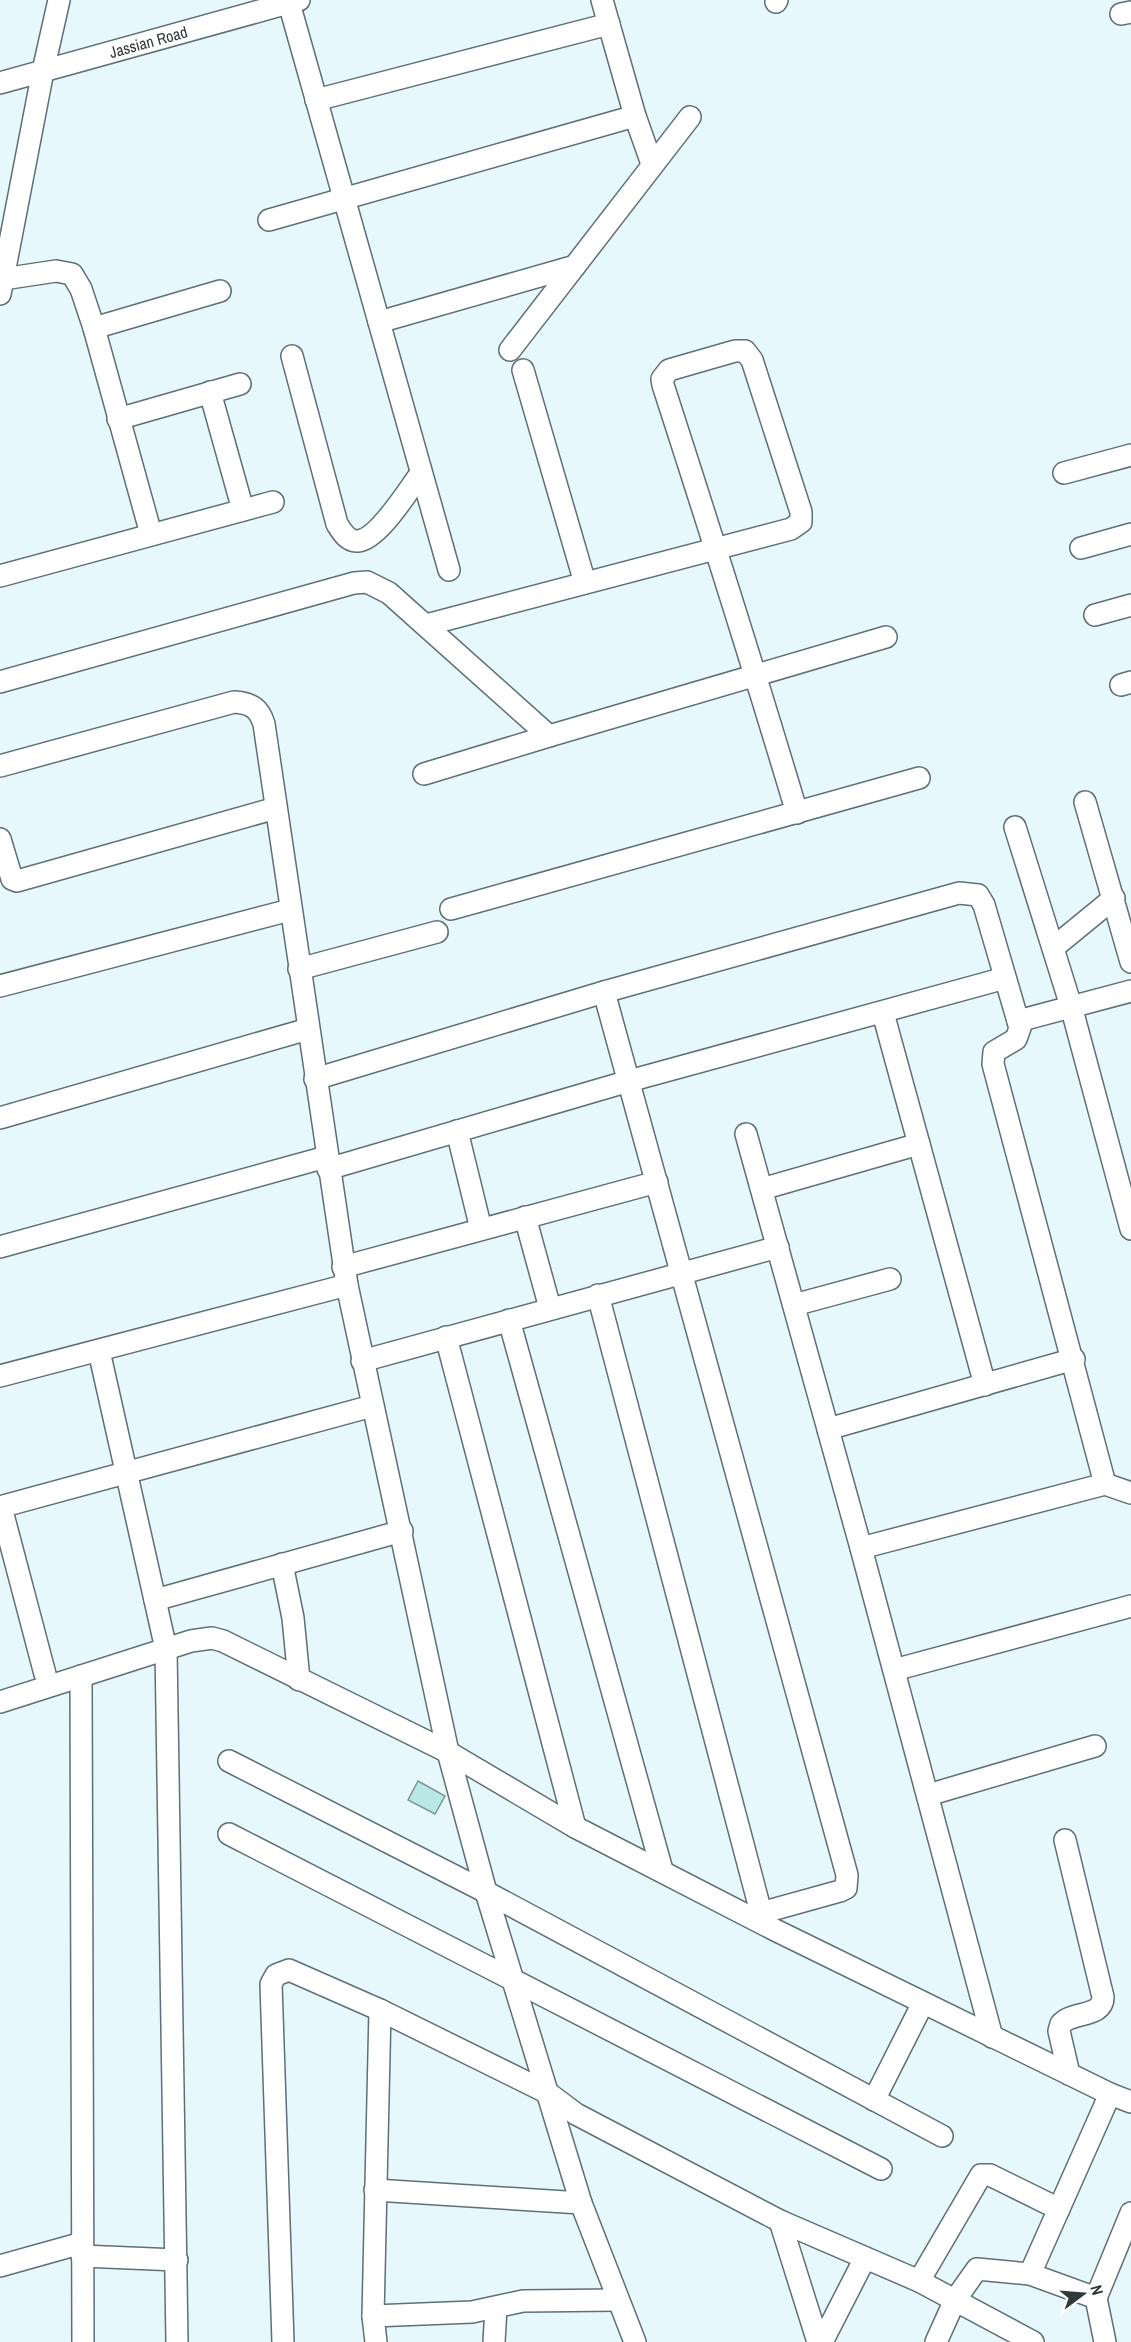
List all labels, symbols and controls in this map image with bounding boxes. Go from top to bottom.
street label: Jassian Road [107,20,190,63]
north arrow [1053,2264,1113,2324]
text: N [1086,2282,1109,2297]

